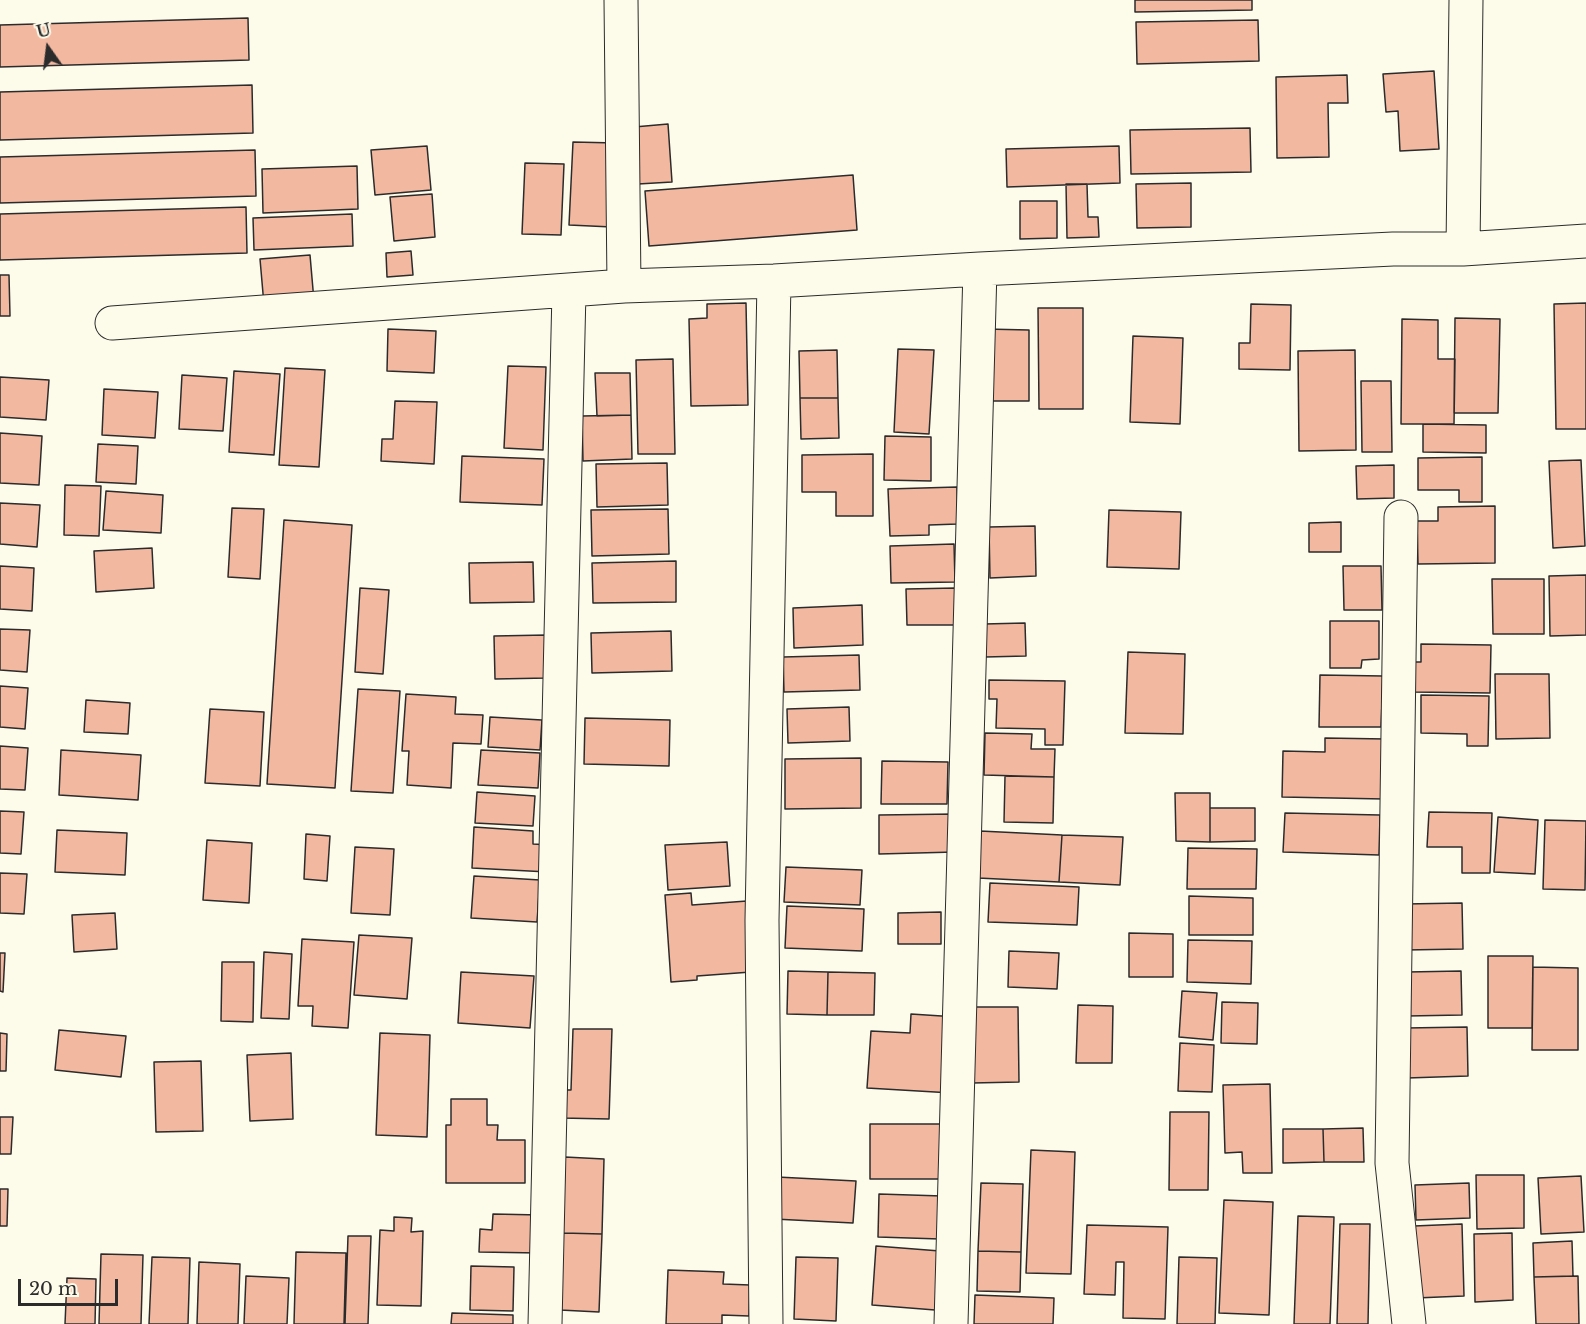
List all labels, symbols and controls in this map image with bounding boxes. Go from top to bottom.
north arrow [18,18,78,78]
text: U [34,19,53,42]
scale bar [21,1267,122,1305]
text: 20 m [29,1278,77,1300]

